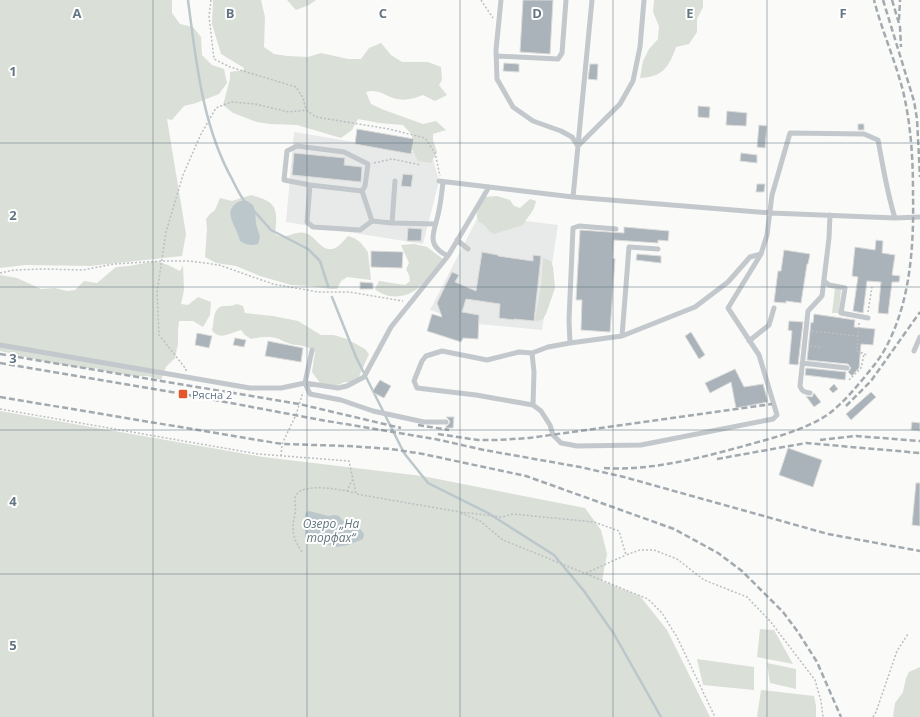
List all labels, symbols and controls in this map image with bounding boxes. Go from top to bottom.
text: A [73,4,82,22]
text: B [226,4,235,22]
text: C [379,4,387,22]
text: D [532,4,542,22]
text: E [686,4,694,22]
text: F [839,4,847,22]
text: 1 [9,62,17,80]
text: 2 [9,206,17,224]
text: 3 [9,349,17,367]
place label: Рясна 2 [192,387,232,402]
marker: Рясна 2 [177,388,189,400]
text: 4 [9,492,17,510]
water label: Озеро „На торфах“ [303,515,360,546]
text: 5 [9,636,17,654]

